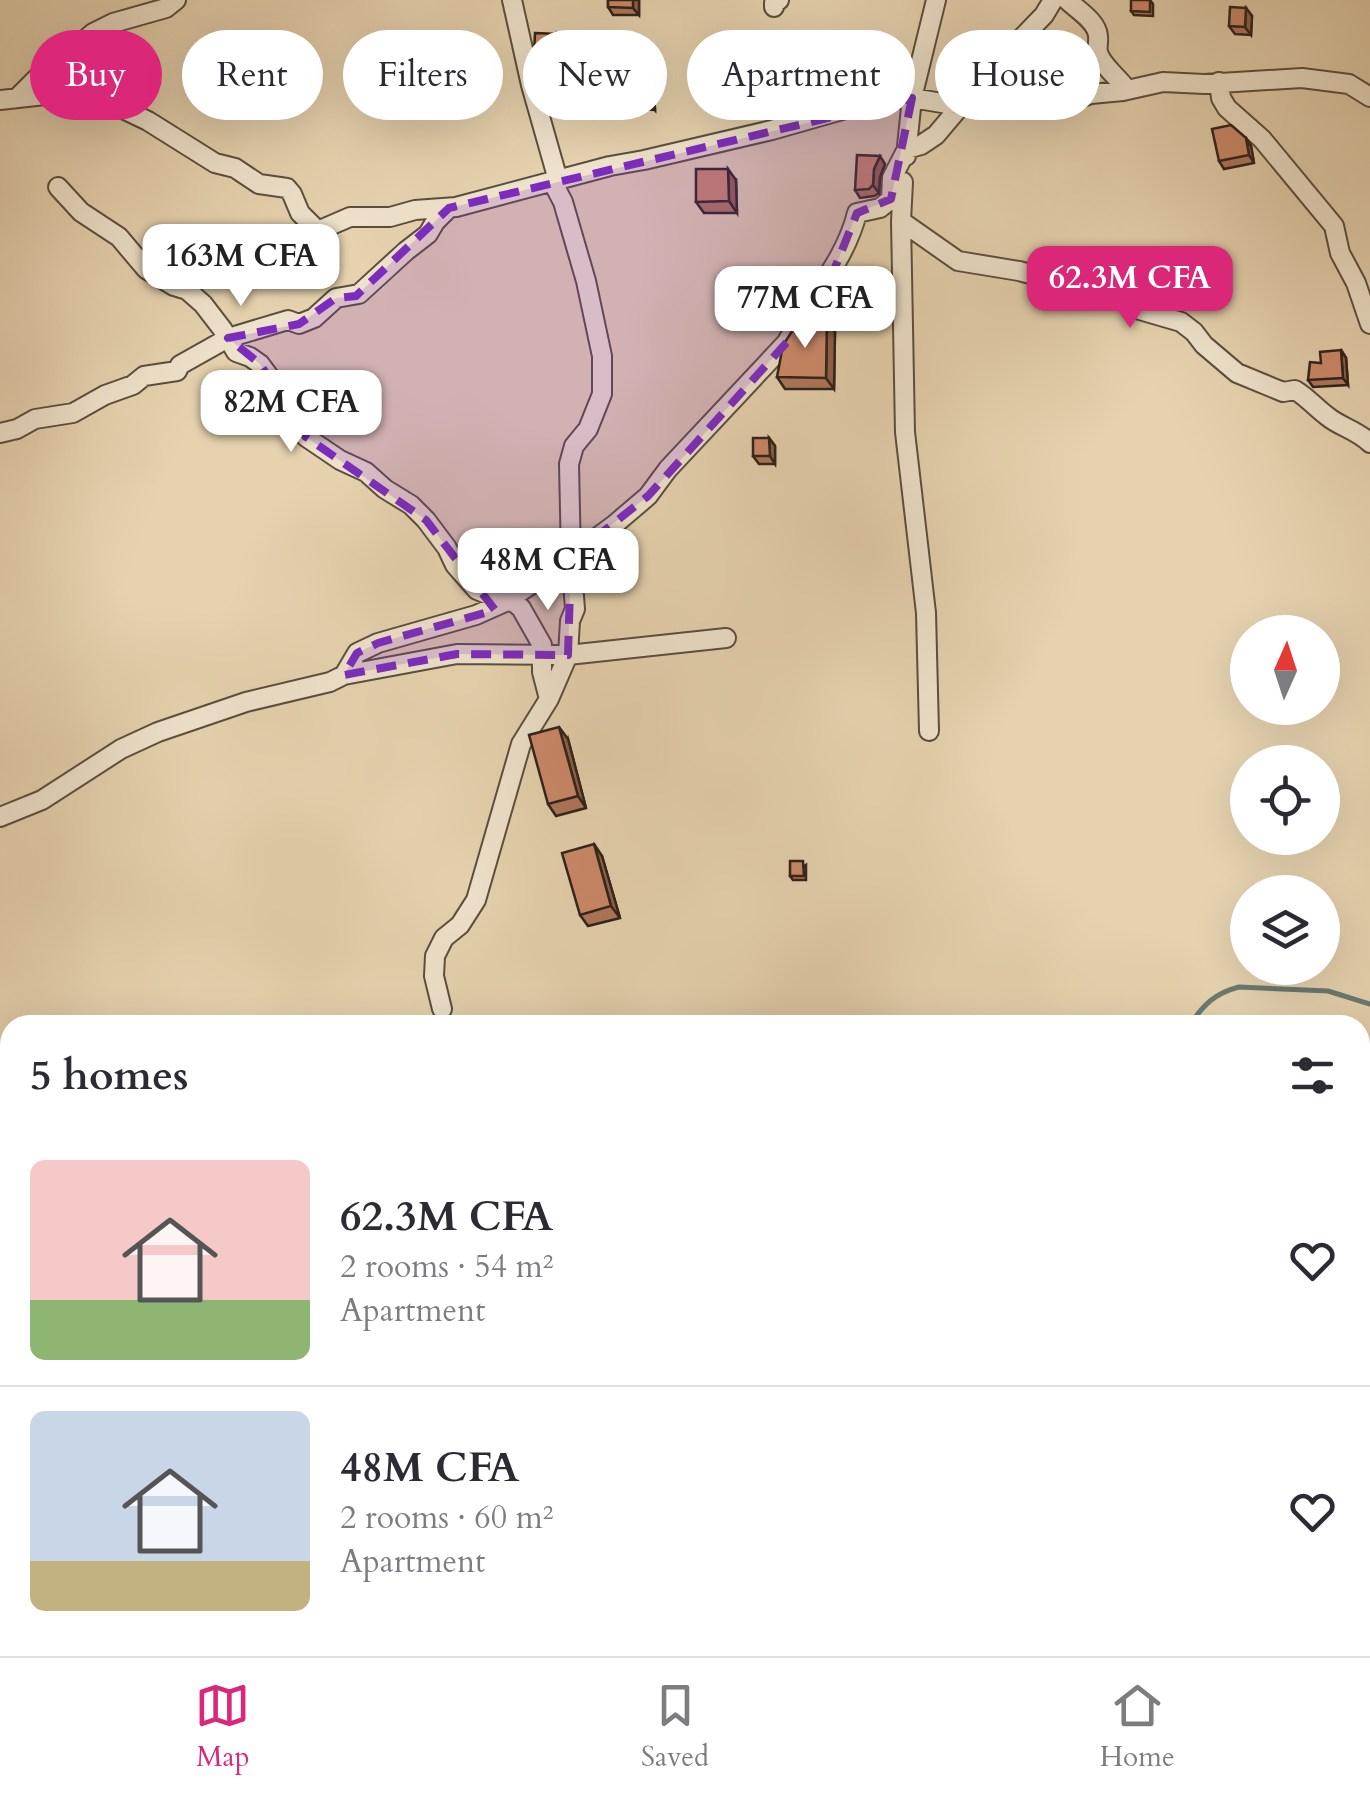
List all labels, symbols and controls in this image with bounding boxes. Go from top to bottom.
chip: Buy [30,30,162,120]
chip: Rent [182,30,323,120]
chip: Filters [343,30,503,120]
chip: New [523,30,667,120]
chip: Apartment [687,30,915,120]
chip: House [935,30,1100,120]
pin: 163M CFA [138,224,344,309]
text: 163M CFA [164,234,318,278]
pin: 62.3M CFA [1016,246,1244,331]
text: 62.3M CFA [1049,256,1211,300]
pin: 77M CFA [713,266,897,351]
text: 77M CFA [737,276,873,320]
pin: 82M CFA [199,370,383,455]
text: 82M CFA [223,380,359,424]
pin: 48M CFA [456,528,640,613]
text: 48M CFA [480,538,616,582]
north arrow [1230,615,1340,725]
map controls [1230,615,1340,985]
button: locate [1230,745,1340,855]
button: layers [1230,875,1340,985]
text: 5 homes [30,1047,188,1104]
icon: filters [1285,1048,1340,1103]
text: 62.3M CFA [340,1188,553,1245]
icon: home [110,1200,230,1320]
icon: heart [1285,1233,1340,1288]
text: 2 rooms · 54 m² [340,1245,553,1289]
text: Apartment [340,1289,485,1333]
text: 48M CFA [340,1439,519,1496]
icon: home [110,1451,230,1571]
icon: heart [1285,1484,1340,1539]
text: 2 rooms · 60 m² [340,1496,553,1540]
text: Apartment [340,1540,485,1584]
tab: Map [195,1678,250,1776]
tab: Saved [641,1678,709,1776]
tab: Home [1100,1678,1175,1776]

